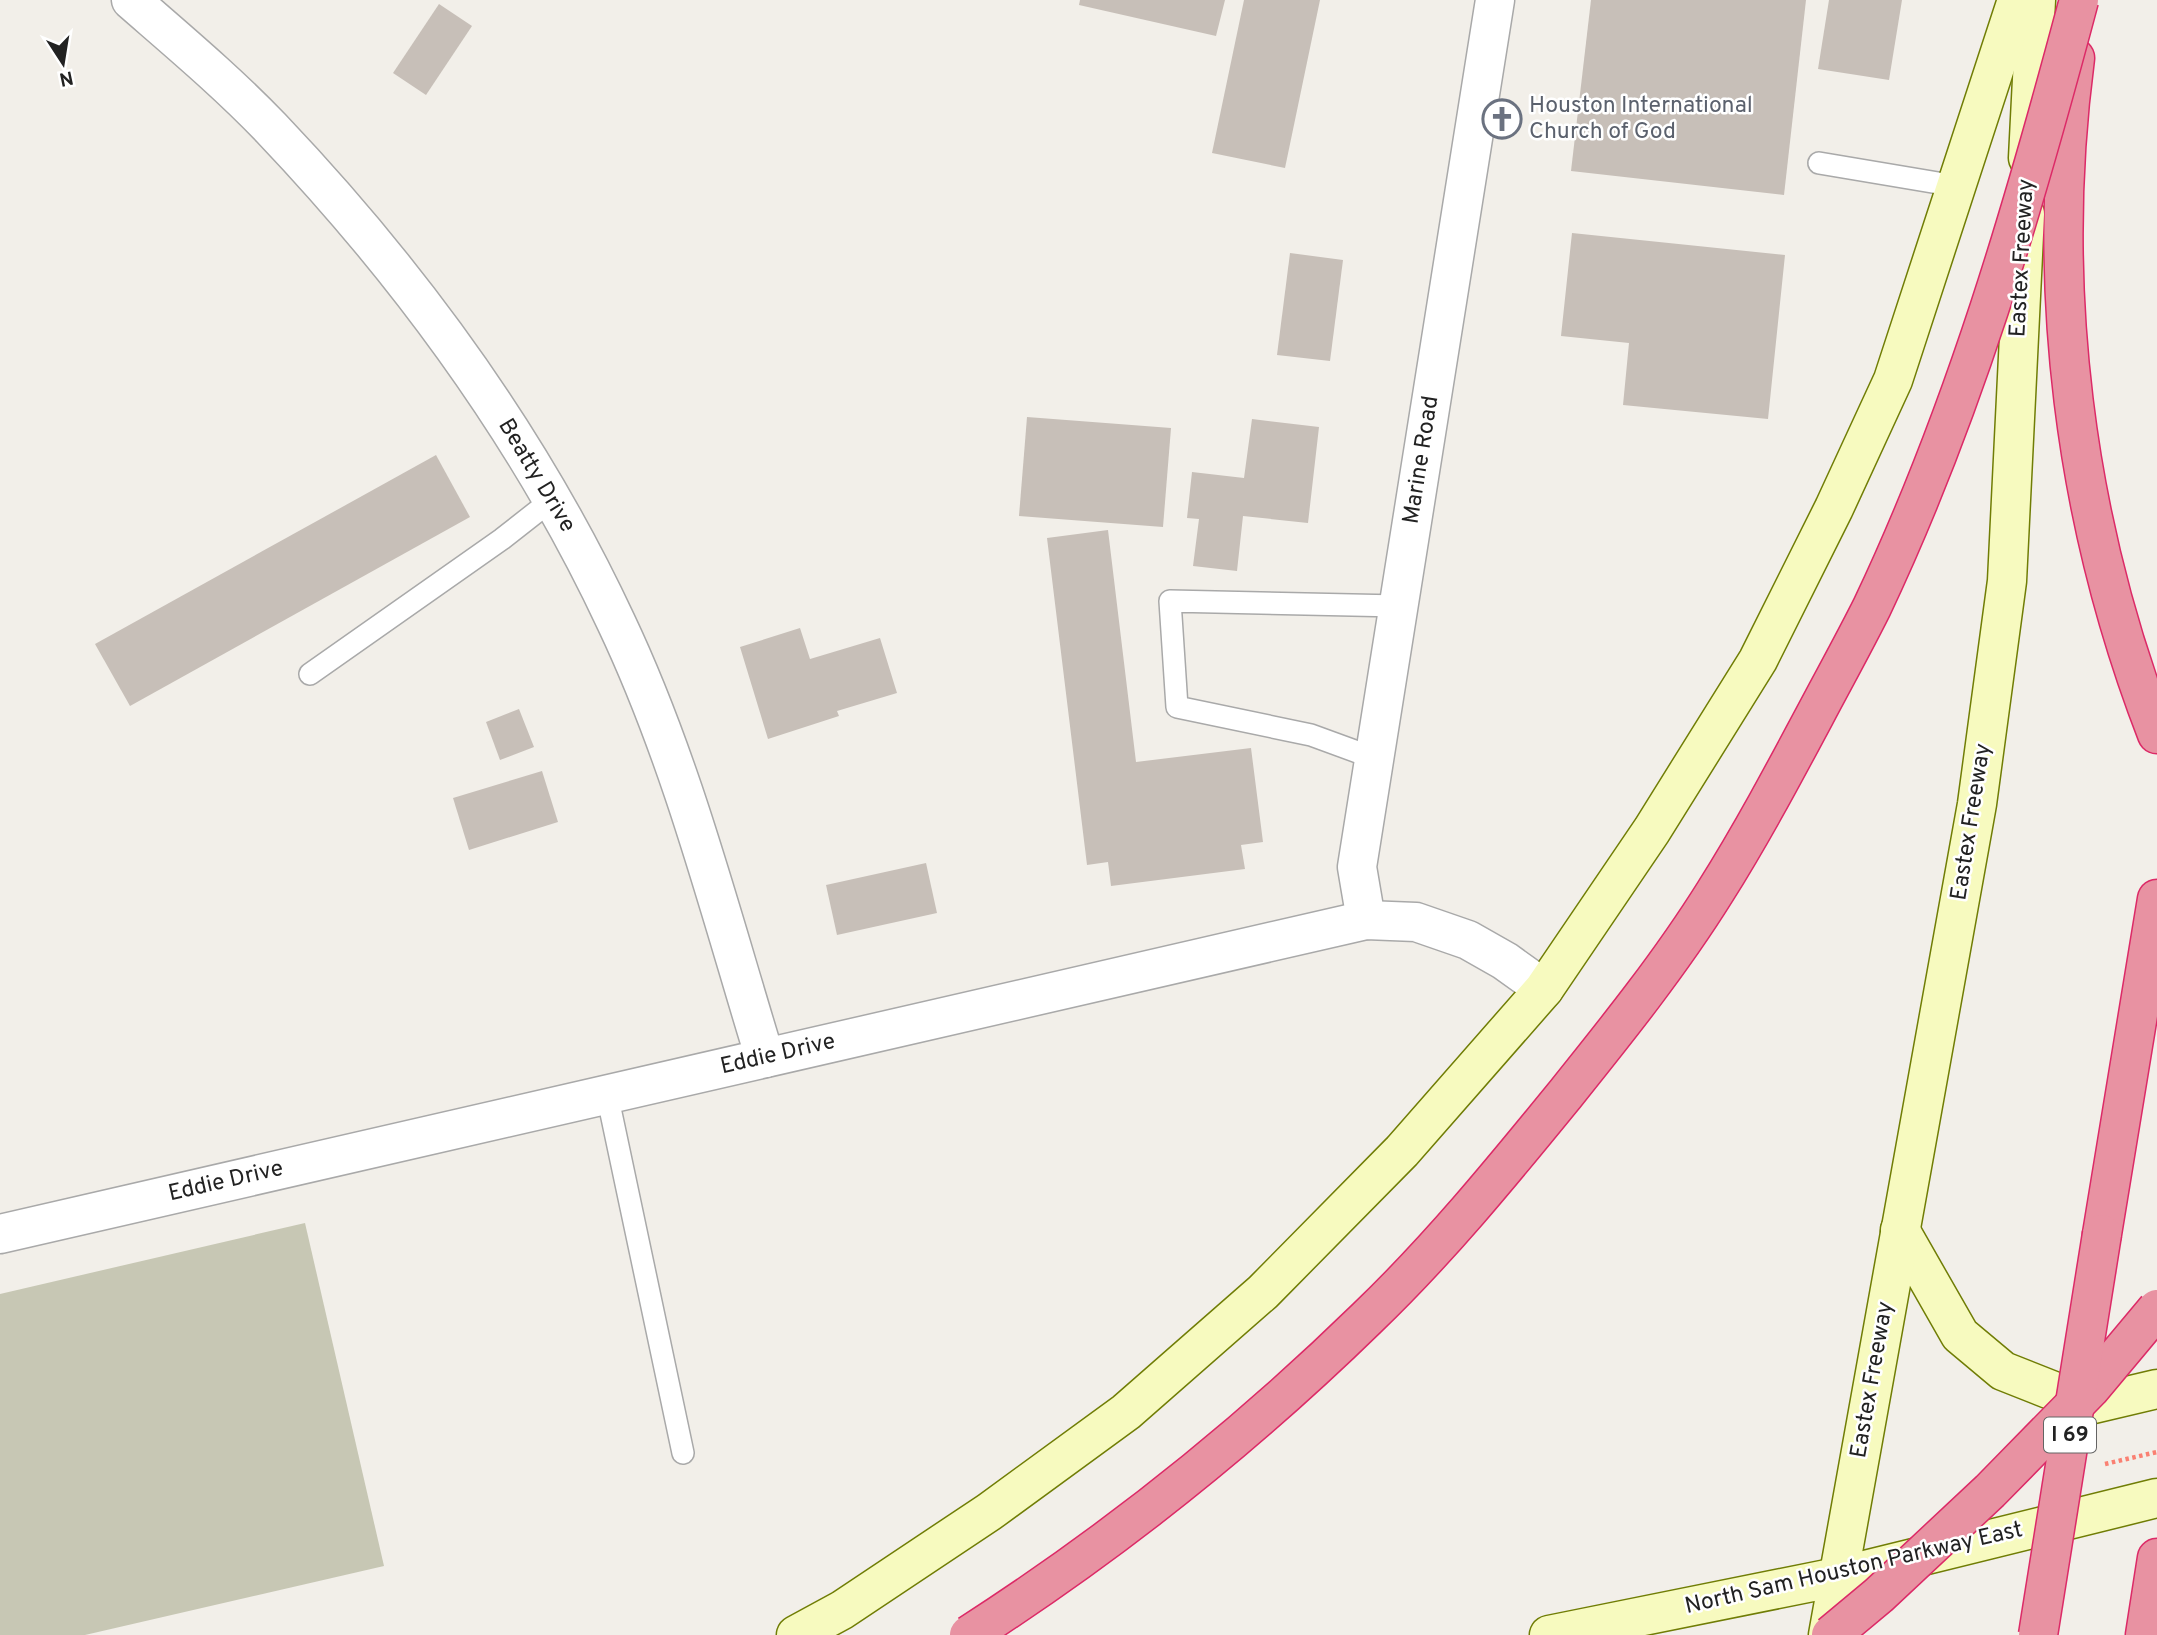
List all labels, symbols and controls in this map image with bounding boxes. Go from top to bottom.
north arrow [28,28,98,98]
text: N [57,65,75,91]
place label: Houston International Church of God [1529,92,1753,147]
church icon: Houston International Church of God [1481,98,1523,140]
street label: Eastex Freeway [2004,178,2042,338]
street label: Marine Road [1398,394,1446,526]
street label: Beatty Drive [491,414,581,538]
street label: Eastex Freeway [1945,741,1999,903]
street label: Eddie Drive [718,1028,838,1082]
street label: Eddie Drive [166,1155,286,1209]
street label: Eastex Freeway [1845,1299,1901,1461]
road number: I 69 [2044,1418,2096,1452]
street label: North Sam Houston Parkway East [1682,1516,2026,1622]

